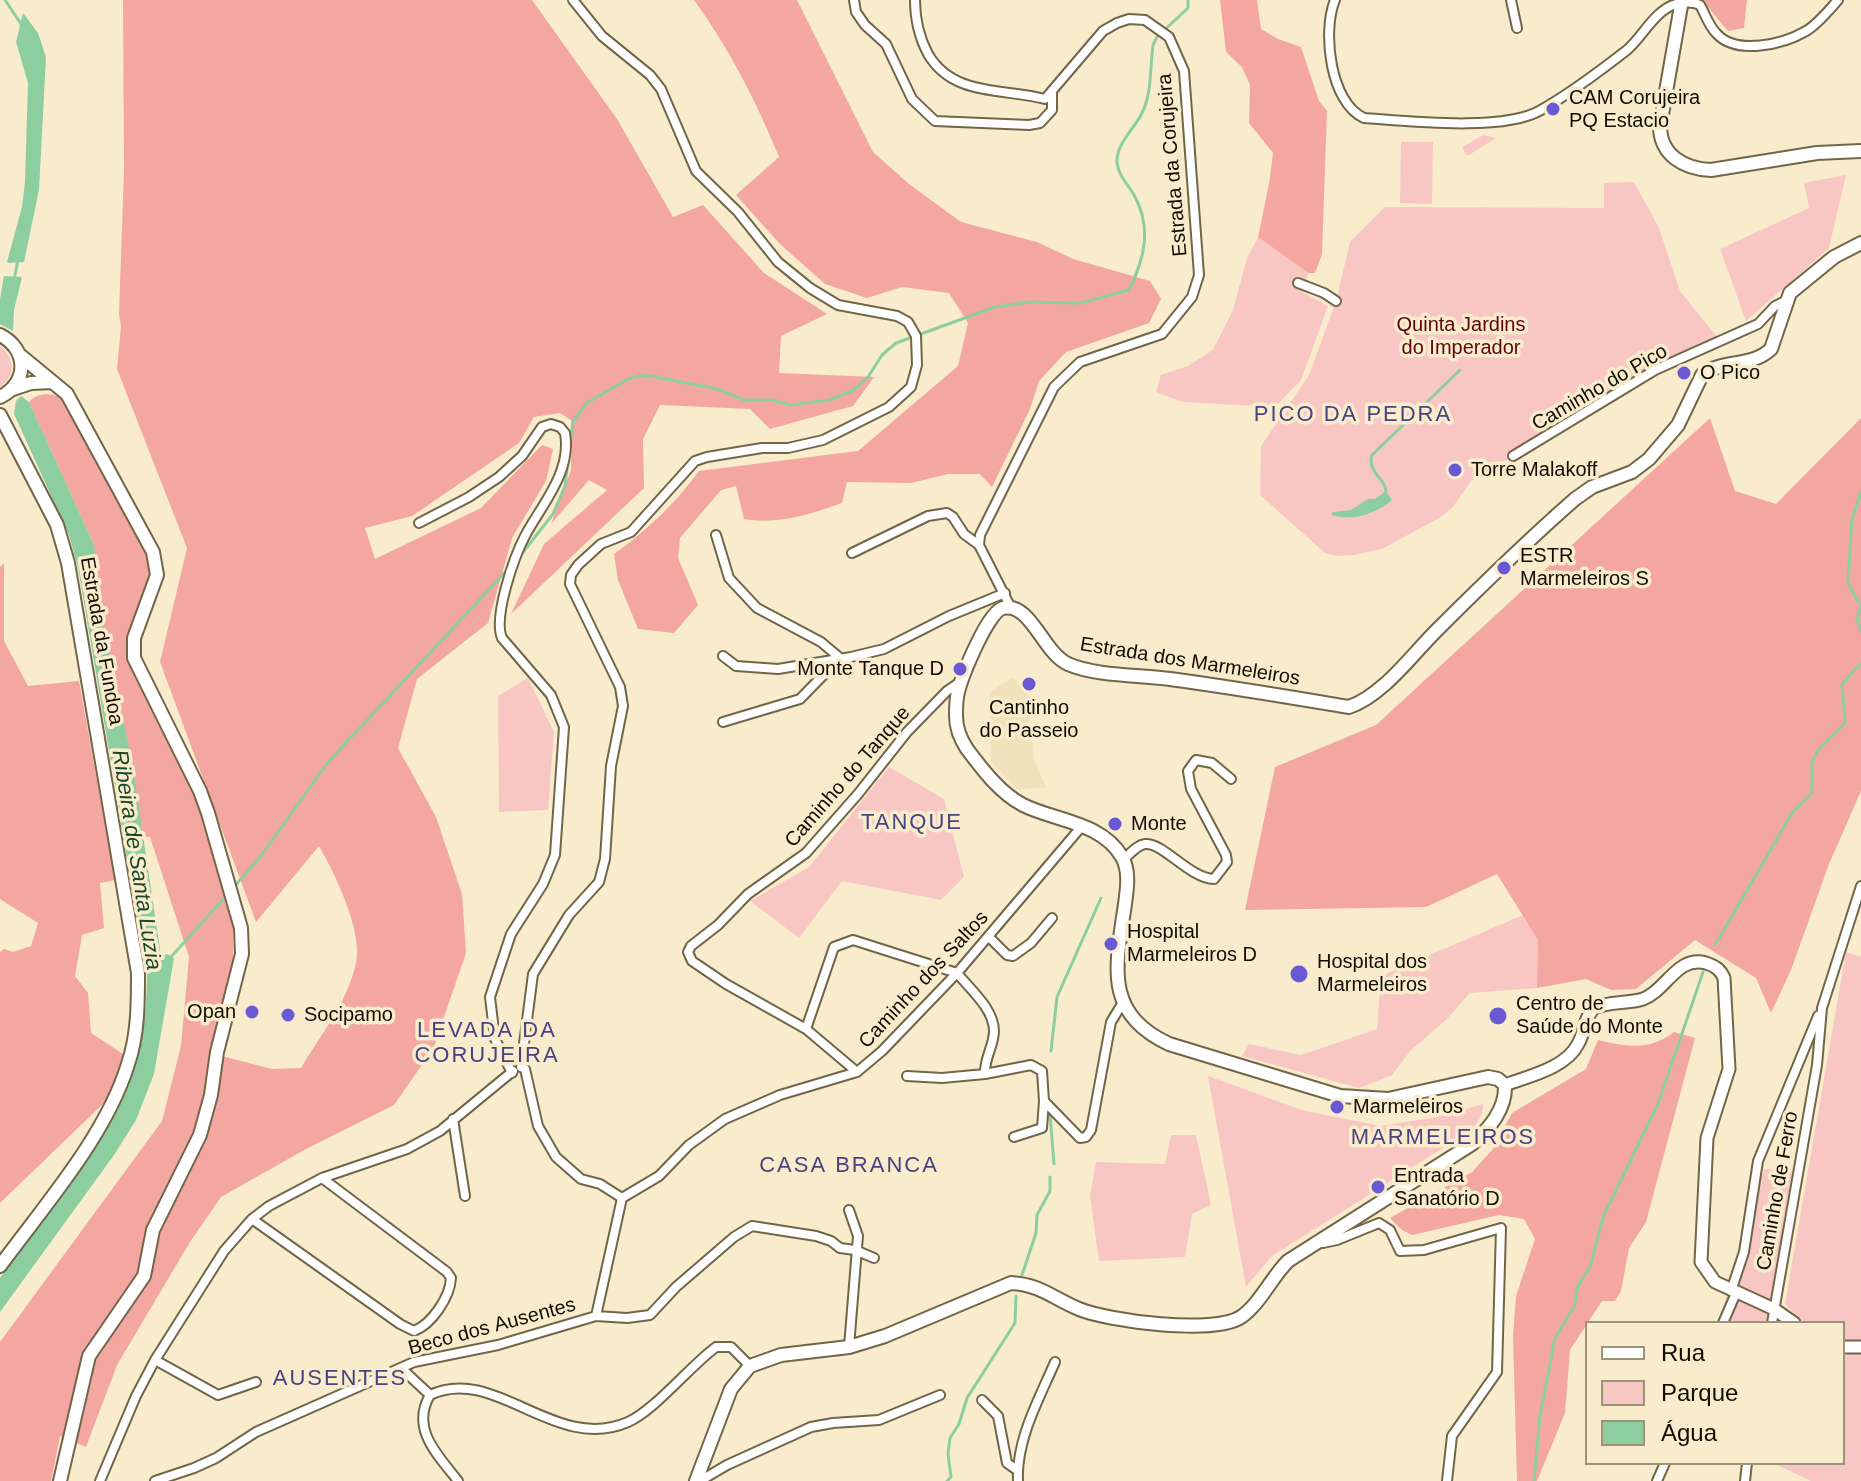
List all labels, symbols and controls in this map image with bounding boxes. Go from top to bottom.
street label: Estrada da Corujeira [1153,73,1193,257]
place label: CAM Corujeira PQ Estacio [1569,86,1700,133]
marker: CAM Corujeira PQ Estacio [1544,100,1562,118]
park label: Quinta Jardins do Imperador [1397,313,1525,360]
street label: Caminho do Pico [1528,340,1672,436]
place label: O Pico [1700,361,1760,385]
marker: O Pico [1675,364,1693,382]
district label: PICO DA PEDRA [1254,402,1452,428]
place label: Torre Malakoff [1471,458,1597,482]
marker: Torre Malakoff [1446,461,1464,479]
place label: ESTR Marmeleiros S [1520,544,1649,591]
street label: Estrada da Fundoa [74,555,128,727]
marker: ESTR Marmeleiros S [1495,559,1513,577]
street label: Estrada dos Marmeleiros [1078,633,1302,691]
place label: Monte Tanque D [797,657,944,681]
marker: Monte Tanque D [951,660,969,678]
marker: Cantinho do Passeio [1020,675,1038,693]
place label: Cantinho do Passeio [980,696,1078,743]
street label: Caminho do Tanque [780,702,916,852]
water label: Ribeira de Santa Luzia [106,748,166,972]
district label: TANQUE [861,810,963,836]
place label: Monte [1131,812,1187,836]
marker: Monte [1106,815,1124,833]
street label: Caminho dos Saltos [854,906,994,1054]
place label: Hospital Marmeleiros D [1127,920,1257,967]
marker: Hospital Marmeleiros D [1102,935,1120,953]
place label: Hospital dos Marmeleiros [1317,950,1427,997]
marker: Hospital dos Marmeleiros [1288,963,1310,985]
place label: Centro de Saúde do Monte [1516,992,1663,1039]
place label: Opan [187,1000,236,1024]
marker: Opan [243,1003,261,1021]
place label: Socipamo [304,1003,393,1027]
marker: Centro de Saúde do Monte [1487,1005,1509,1027]
marker: Socipamo [279,1006,297,1024]
district label: LEVADA DA CORUJEIRA [414,1018,560,1070]
place label: Marmeleiros [1353,1095,1463,1119]
marker: Marmeleiros [1328,1098,1346,1116]
street label: Caminho de Ferro [1752,1110,1804,1272]
district label: MARMELEIROS [1351,1125,1535,1151]
district label: CASA BRANCA [759,1153,939,1179]
place label: Entrada Sanatório D [1394,1164,1500,1211]
marker: Entrada Sanatório D [1369,1178,1387,1196]
street label: Beco dos Ausentes [406,1293,578,1361]
legend [1585,1321,1845,1465]
text: Rua [1661,1339,1705,1366]
district label: AUSENTES [273,1366,407,1392]
text: Parque [1661,1379,1738,1406]
text: Água [1661,1419,1717,1446]

